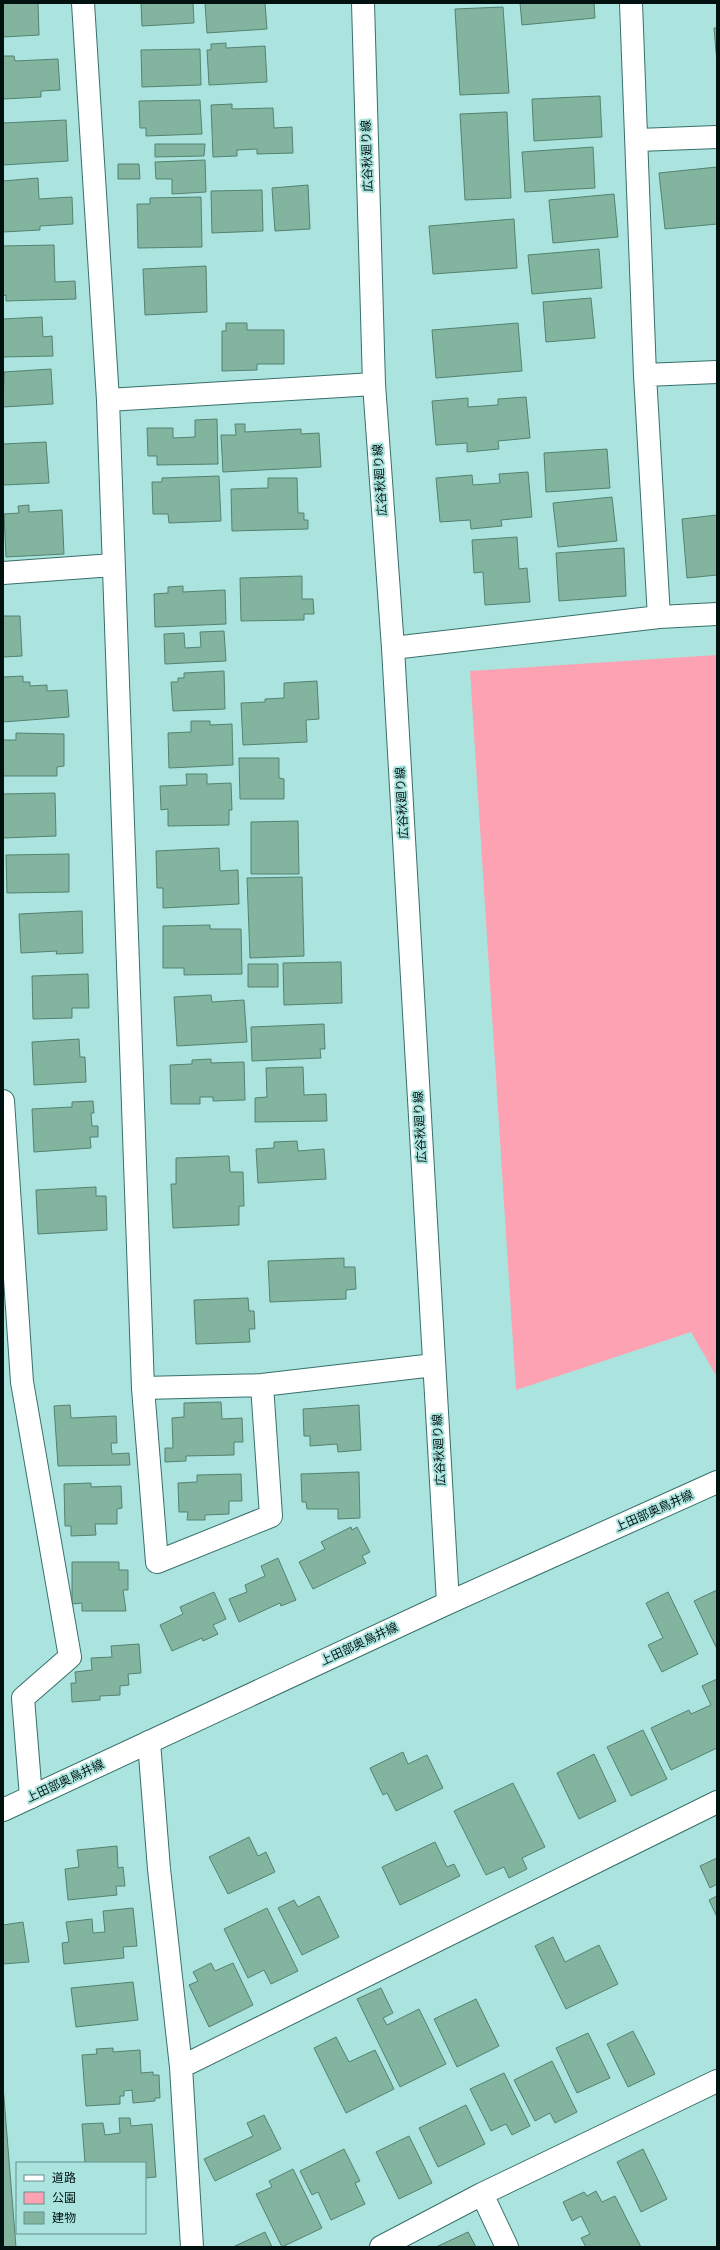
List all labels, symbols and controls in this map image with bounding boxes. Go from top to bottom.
street label: 広谷秋廻り線 [358,120,376,192]
street label: 広谷秋廻り線 [370,444,390,516]
street label: 広谷秋廻り線 [392,767,412,839]
street label: 広谷秋廻り線 [410,1091,430,1163]
street label: 広谷秋廻り線 [429,1414,449,1486]
street label: 上田部奥鳥井線 [612,1487,696,1535]
street label: 上田部奥鳥井線 [318,1619,400,1669]
street label: 上田部奥鳥井線 [24,1756,106,1806]
legend [16,2162,146,2234]
text: 道路 [52,2170,76,2186]
text: 公園 [52,2190,76,2206]
text: 建物 [52,2210,76,2226]

